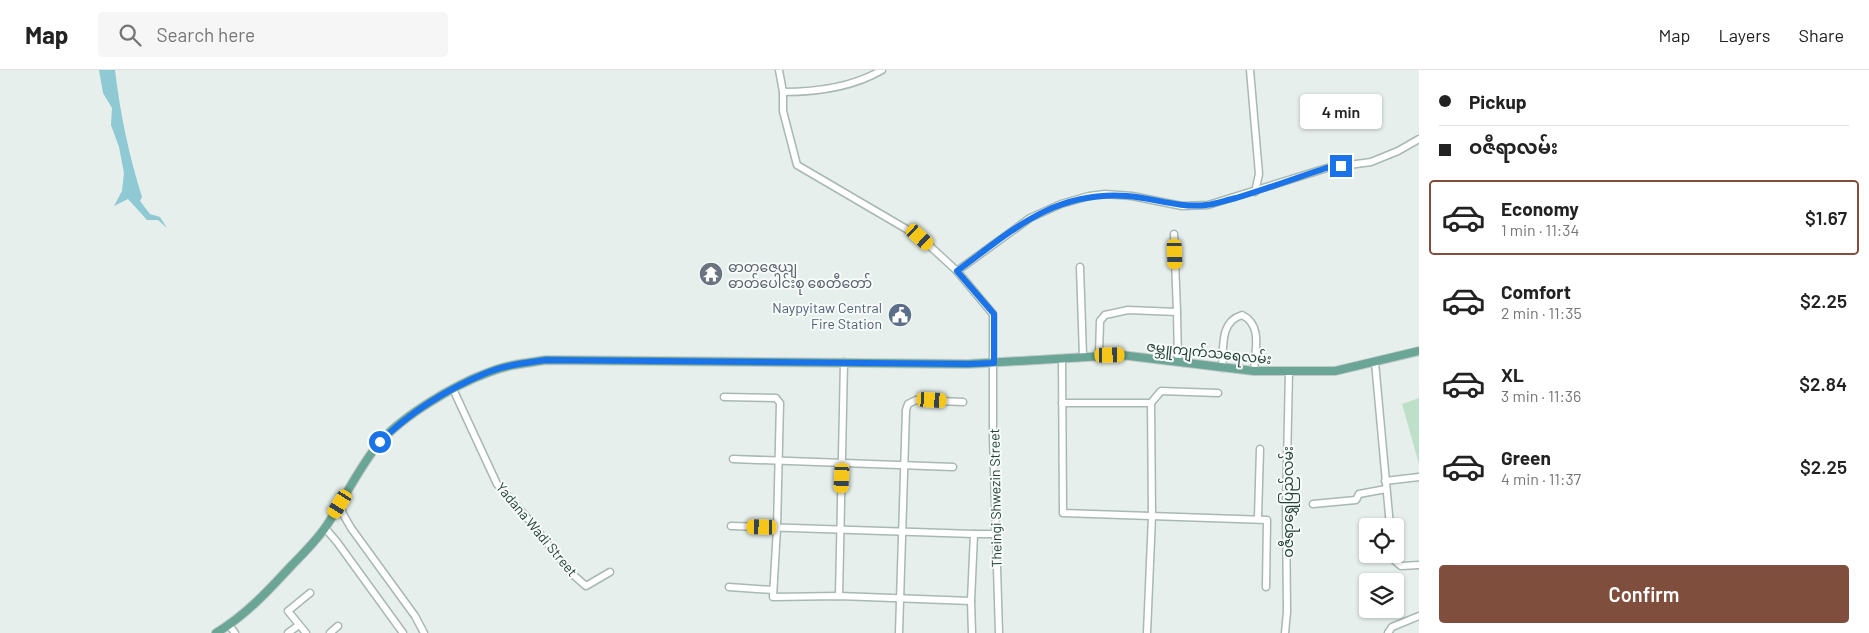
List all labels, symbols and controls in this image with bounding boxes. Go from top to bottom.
search box [98,12,448,57]
text: Map [25,20,68,49]
icon: search [116,21,144,49]
text: Search here [156,23,255,46]
text: Map [1658,24,1690,46]
text: Layers [1718,24,1771,46]
text: Share [1799,24,1844,46]
text: Pickup [1469,90,1527,113]
callout: 4 min [1300,93,1382,128]
text: 4 min [1322,102,1360,121]
text: ဝဇီရာလမ်း [1469,135,1558,158]
route end [1330,155,1352,177]
icon: car [1441,195,1486,240]
text: Economy [1501,197,1579,220]
text: $1.67 [1805,206,1847,229]
text: 1 min · 11:34 [1501,220,1579,239]
car [903,221,936,253]
car [1166,239,1183,269]
place label: ဓာတုဇေယျ ဓာတ်ပေါင်းစု စေတီတော် [728,258,872,295]
temple icon: ဓာတုဇေယျ ဓာတ်ပေါင်းစု စေတီတော် [698,261,724,287]
icon: car [1441,278,1486,323]
text: Comfort [1501,280,1571,303]
text: $2.25 [1800,289,1847,312]
place label: Naypyitaw Central Fire Station [772,299,882,332]
public building icon: Naypyitaw Central Fire Station [887,302,913,328]
text: 2 min · 11:35 [1501,303,1582,322]
street label: ဇမ္ဘူကျက်သရေလမ်း [1145,336,1273,371]
car [1094,347,1125,363]
icon: car [1441,361,1486,406]
text: XL [1501,363,1524,386]
text: $2.84 [1799,372,1847,395]
text: 3 min · 11:36 [1501,386,1581,405]
car [916,392,947,408]
street label: Theingi Shwezin Street [985,428,1005,568]
route start [369,431,391,453]
icon: car [1441,444,1486,489]
street label: ဝဇီရာရွှေပြည်လမ်း [1278,446,1300,558]
text: Green [1501,446,1551,469]
text: $2.25 [1800,455,1847,478]
car [833,463,850,493]
text: 4 min · 11:37 [1501,469,1581,488]
street label: Yadana Wadi Street [493,478,581,580]
car [325,487,354,521]
map controls [1359,518,1404,618]
button: locate [1359,518,1404,563]
car [746,519,777,535]
button: Confirm [1439,565,1849,623]
button: layers [1359,573,1404,618]

